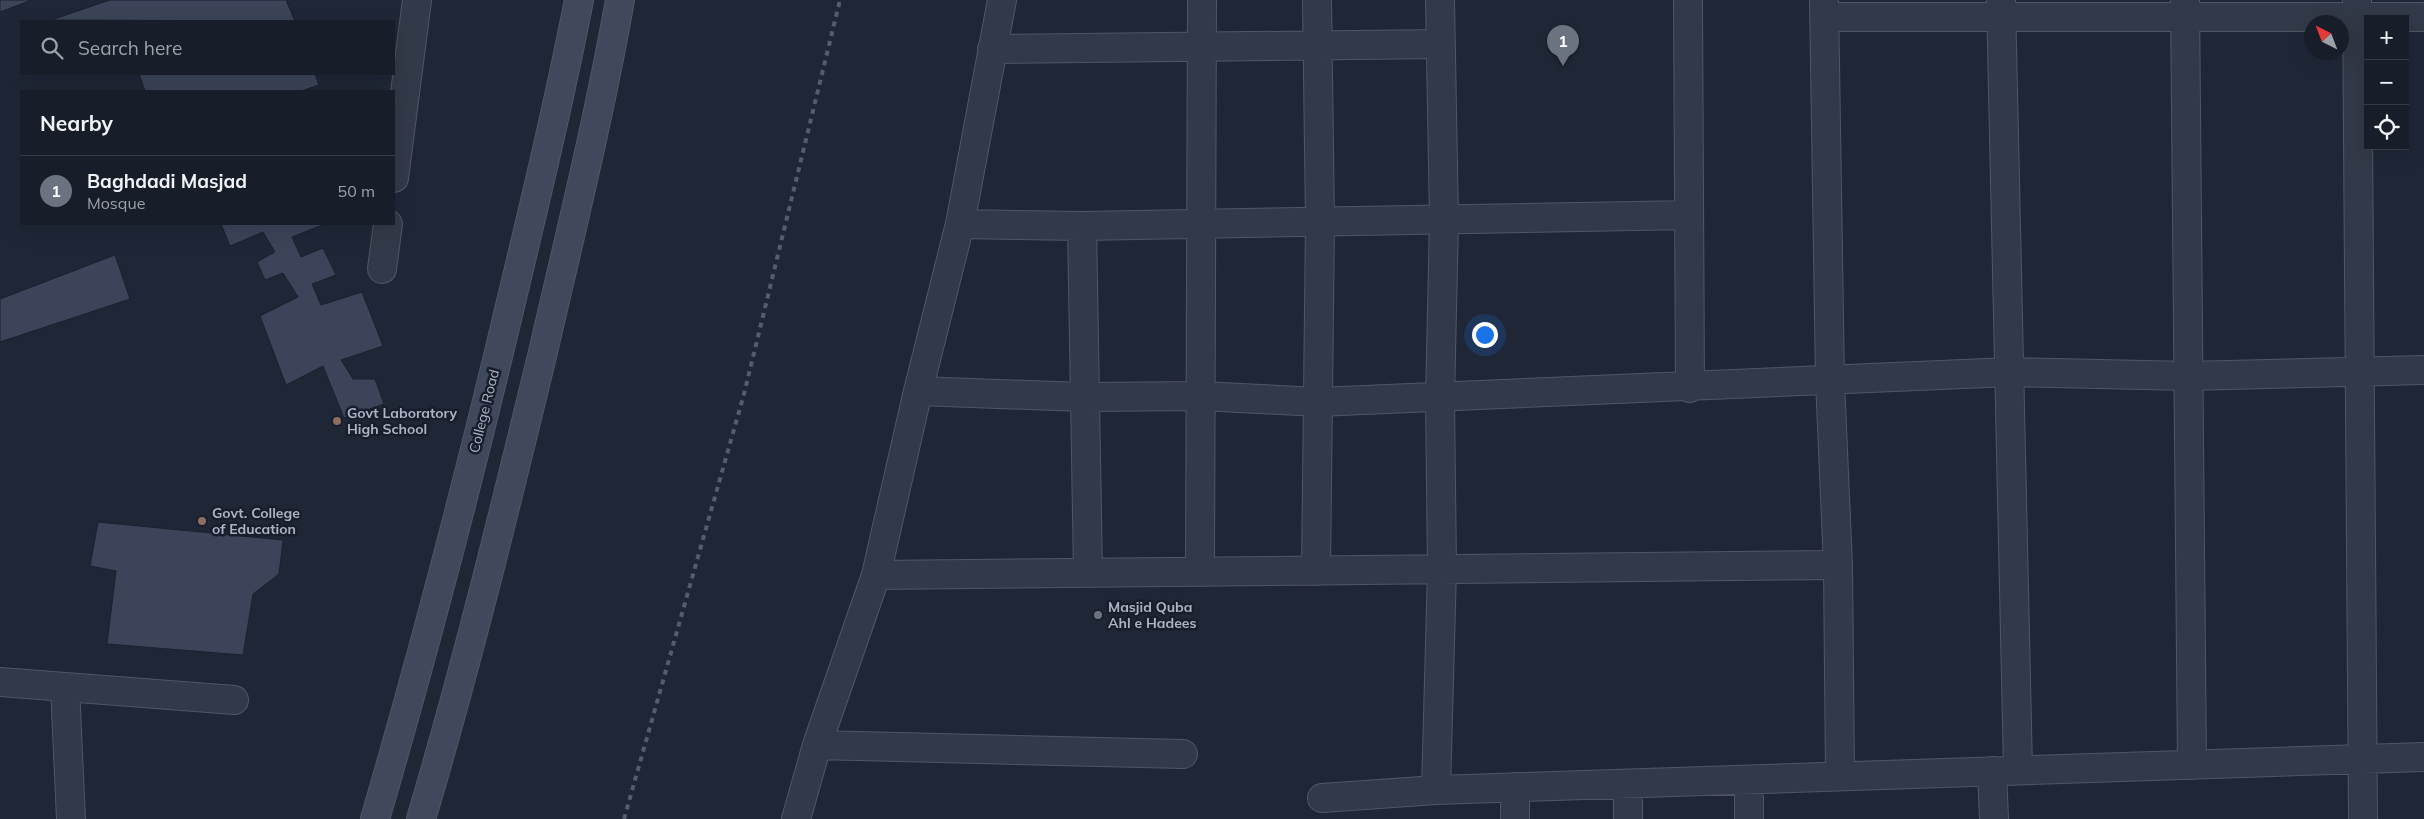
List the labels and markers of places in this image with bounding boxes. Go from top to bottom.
pin: 1 [1547,25,1579,66]
place label: Govt Laboratory High School [347,404,457,438]
marker: Govt Laboratory High School [331,415,343,427]
place label: Govt. College of Education [212,504,300,538]
marker: Govt. College of Education [196,515,208,527]
place label: Masjid Quba Ahl e Hadees [1108,598,1197,632]
marker: Masjid Quba Ahl e Hadees [1092,609,1104,621]

